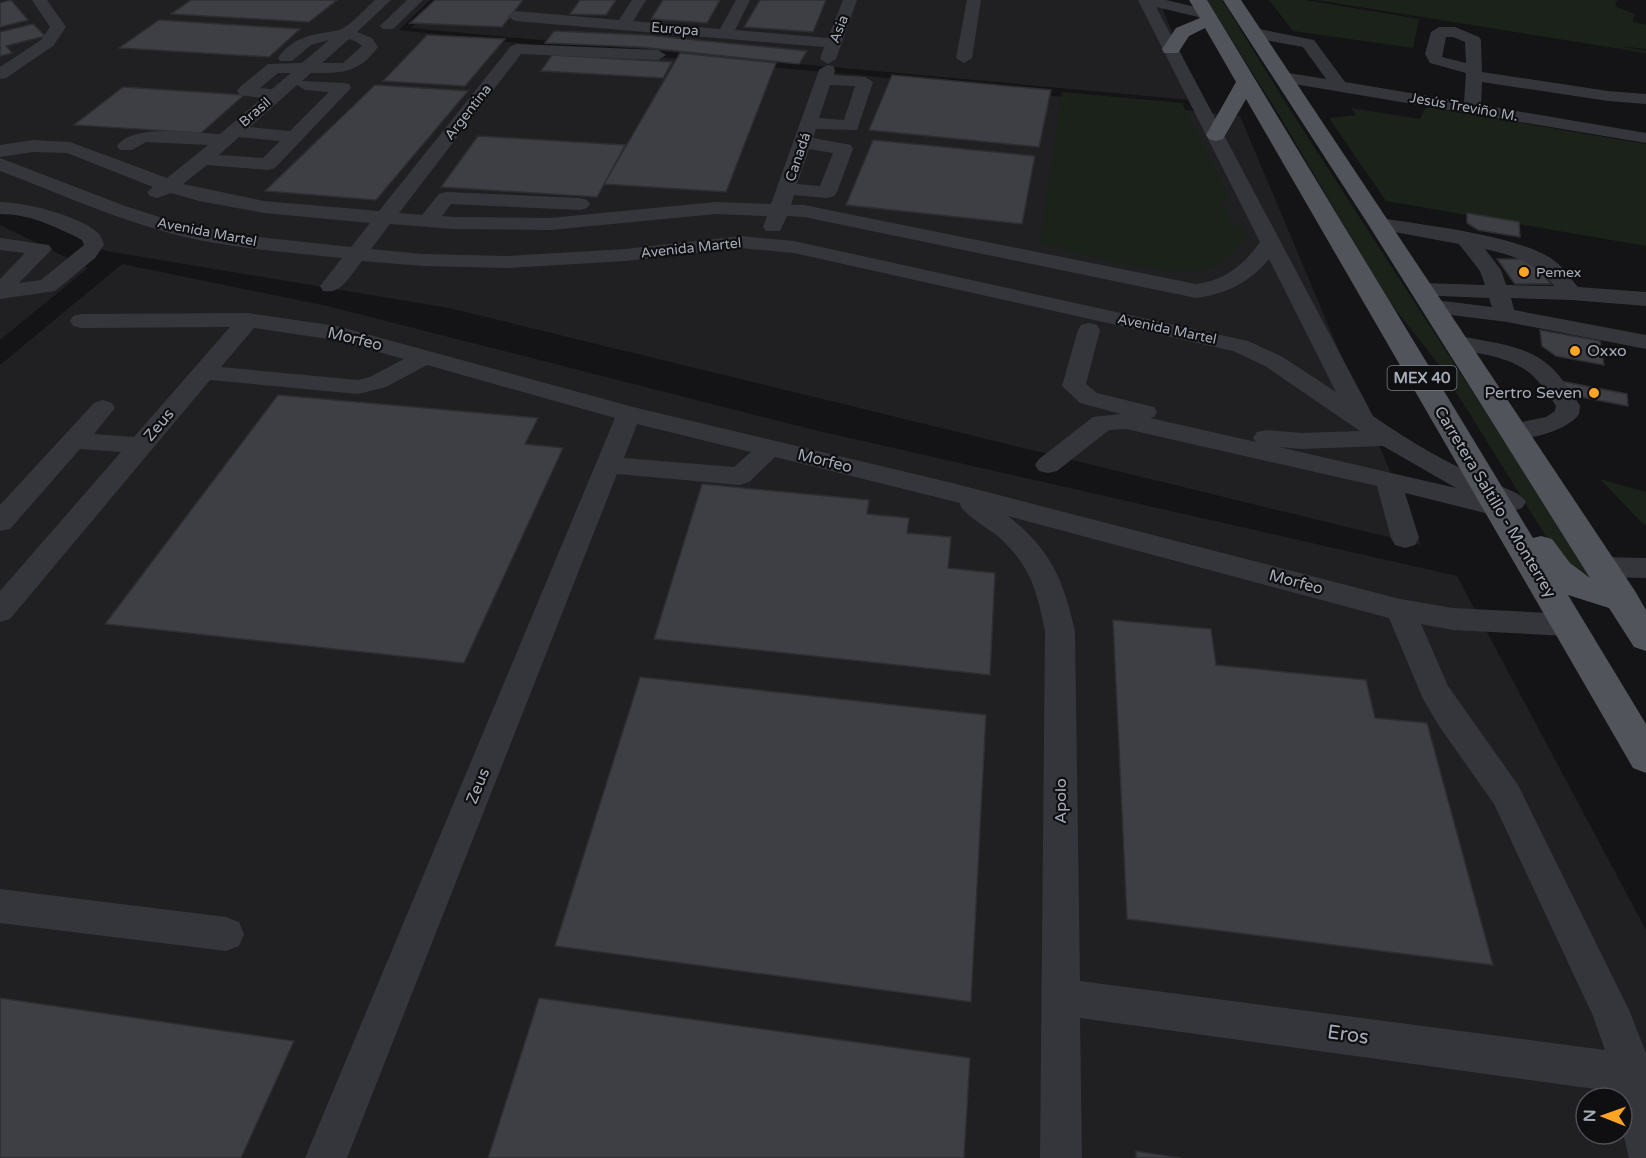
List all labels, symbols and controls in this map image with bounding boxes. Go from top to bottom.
street label: Asia [826,13,852,45]
street label: Europa [651,18,699,40]
street label: Argentina [441,81,495,143]
street label: Jesús Treviño M. [1409,89,1519,125]
street label: Brasil [236,94,274,130]
street label: Canadá [782,130,814,184]
street label: Avenida Martel [156,214,258,250]
street label: Avenida Martel [640,234,742,262]
place label: Pemex [1536,264,1581,281]
marker: Pemex [1517,265,1531,279]
street label: Avenida Martel [1116,310,1218,348]
street label: Morfeo [326,323,384,355]
place label: Oxxo [1587,341,1627,361]
marker: Oxxo [1568,344,1582,358]
road number: MEX 40 [1388,366,1456,390]
place label: Pertro Seven [1484,383,1582,403]
marker: Pertro Seven [1587,386,1601,400]
street label: Carretera Saltillo - Monterrey [1430,402,1560,602]
street label: Zeus [140,405,178,445]
street label: Morfeo [796,445,854,477]
street label: Morfeo [1267,565,1325,599]
street label: Zeus [462,765,494,807]
street label: Apolo [1051,778,1071,824]
street label: Eros [1326,1020,1370,1050]
north arrow [1574,1086,1634,1146]
text: N [1580,1109,1600,1122]

